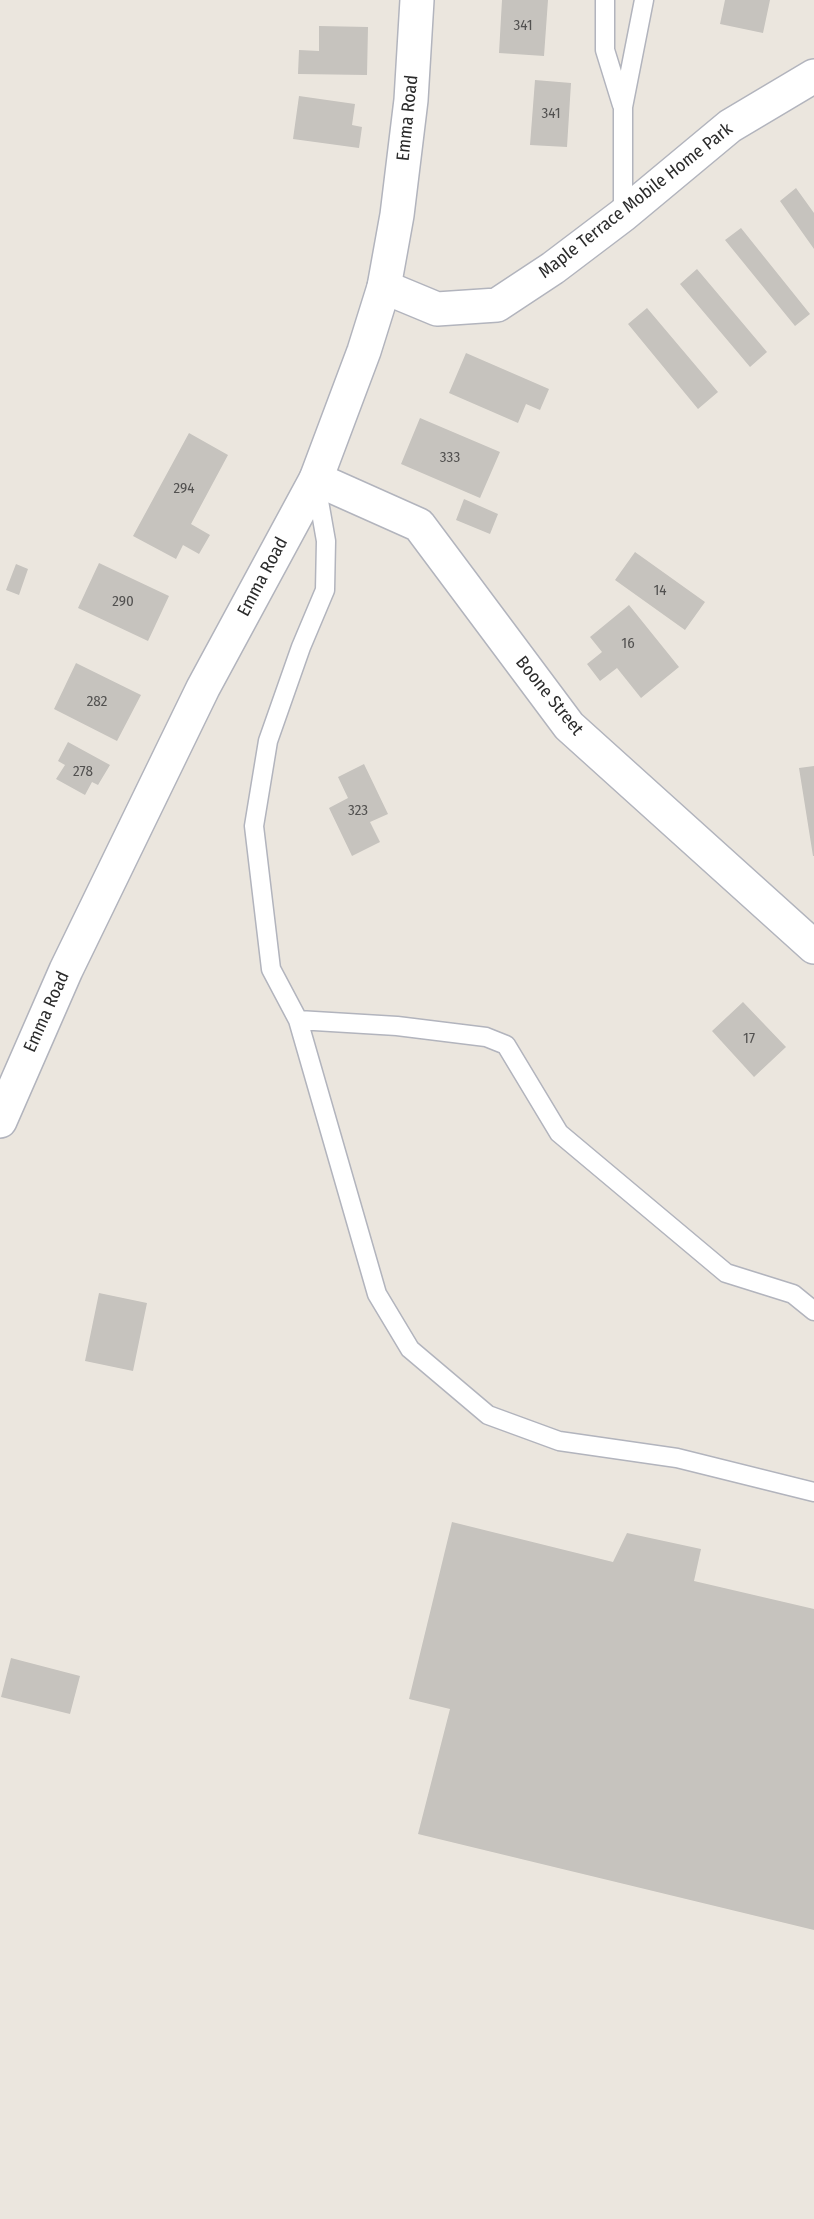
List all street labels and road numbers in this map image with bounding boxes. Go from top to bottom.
street label: Emma Road [393,74,423,162]
street label: Maple Terrace Mobile Home Park [535,119,737,283]
street label: Emma Road [233,534,293,620]
street label: Boone Street [511,652,587,740]
street label: Emma Road [20,968,74,1056]

